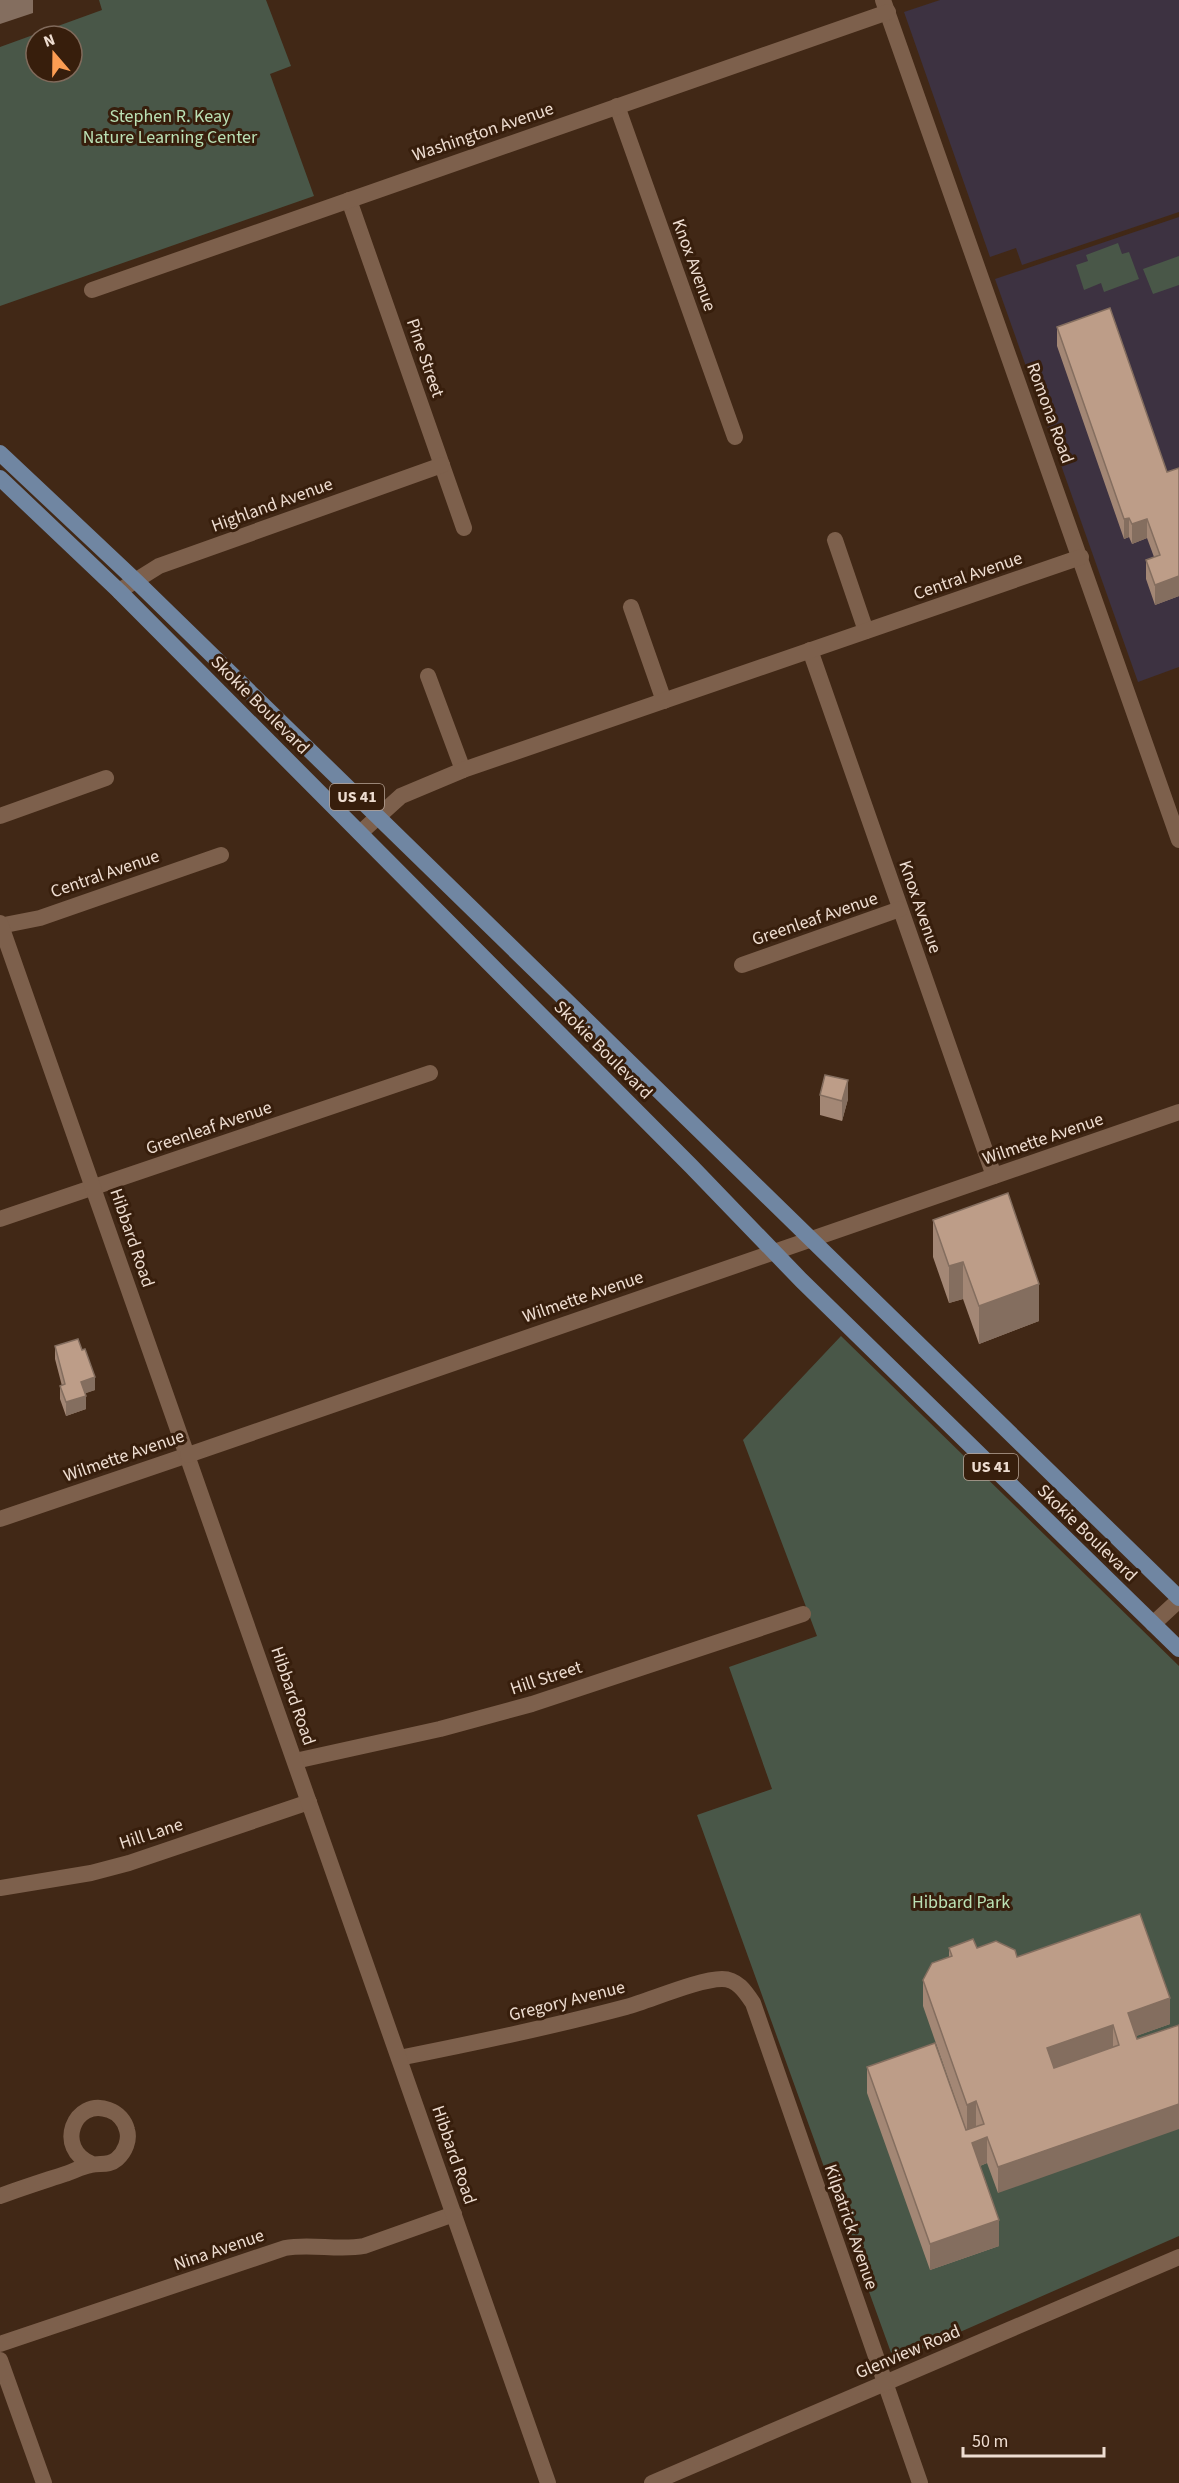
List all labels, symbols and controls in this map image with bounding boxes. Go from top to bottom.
north arrow [24,24,84,84]
text: N [40,29,58,53]
street label: Washington Avenue [409,96,557,168]
park label: Stephen R. Keay Nature Learning Center [83,104,258,150]
street label: Knox Avenue [666,215,722,315]
street label: Pine Street [400,315,450,401]
street label: Romona Road [1020,359,1080,467]
street label: Highland Avenue [208,471,336,539]
street label: Central Avenue [910,546,1026,606]
street label: Skokie Boulevard [205,650,315,760]
road number: US 41 [330,784,384,810]
street label: Central Avenue [47,844,163,904]
street label: Knox Avenue [892,857,948,957]
street label: Greenleaf Avenue [749,886,881,952]
street label: Skokie Boulevard [548,995,658,1105]
street label: Greenleaf Avenue [143,1095,275,1161]
street label: Wilmette Avenue [979,1107,1107,1171]
street label: Hibbard Road [103,1185,161,1291]
street label: Wilmette Avenue [519,1265,647,1329]
street label: Wilmette Avenue [60,1424,188,1488]
road number: US 41 [964,1454,1018,1480]
street label: Skokie Boulevard [1031,1479,1143,1587]
street label: Hibbard Road [264,1643,322,1749]
street label: Hill Street [507,1655,585,1701]
street label: Hill Lane [116,1812,186,1856]
park label: Hibbard Park [912,1890,1010,1915]
street label: Gregory Avenue [506,1974,628,2027]
street label: Hibbard Road [425,2102,483,2208]
street label: Kilpatrick Avenue [818,2161,884,2293]
street label: Nina Avenue [170,2223,268,2277]
street label: Glenview Road [852,2319,964,2385]
scale bar [963,2420,1104,2458]
text: 50 m [972,2429,1008,2454]

